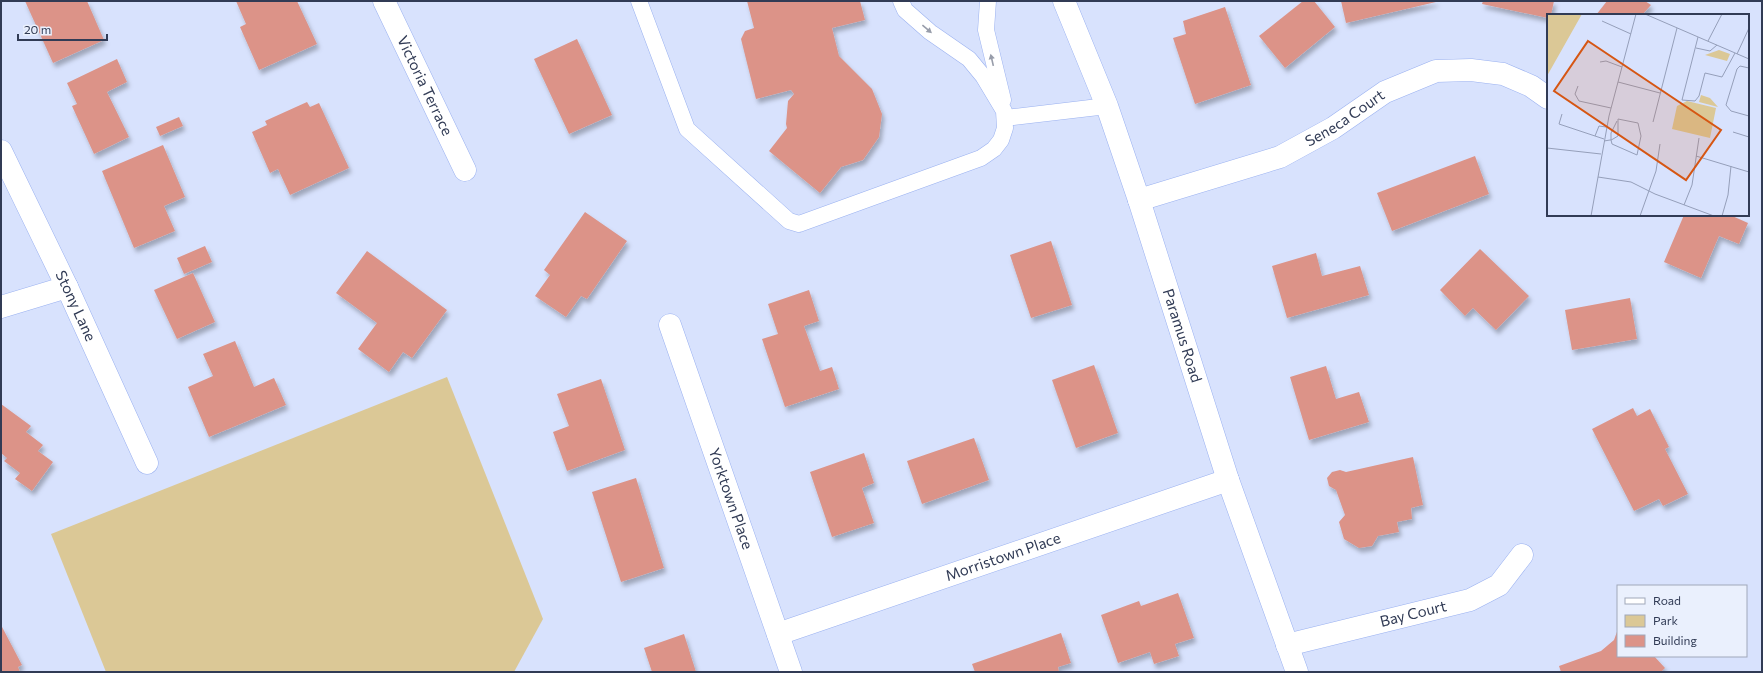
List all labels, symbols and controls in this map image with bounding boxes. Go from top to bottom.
inset map [1547,14,1749,216]
scale bar [18,16,107,42]
text: 20 m [24,22,51,36]
one-way arrow [922,25,932,34]
street label: Victoria Terrace [394,32,457,138]
one-way arrow [989,53,995,66]
street label: Seneca Court [1301,85,1388,150]
street label: Stony Lane [52,267,100,344]
street label: Paramus Road [1160,286,1206,384]
street label: Yorktown Place [706,445,758,552]
street label: Morristown Place [943,528,1063,584]
legend [1617,585,1747,657]
text: Road [1653,593,1681,607]
street label: Bay Court [1378,596,1448,630]
text: Park [1653,613,1679,627]
text: Building [1653,633,1697,647]

